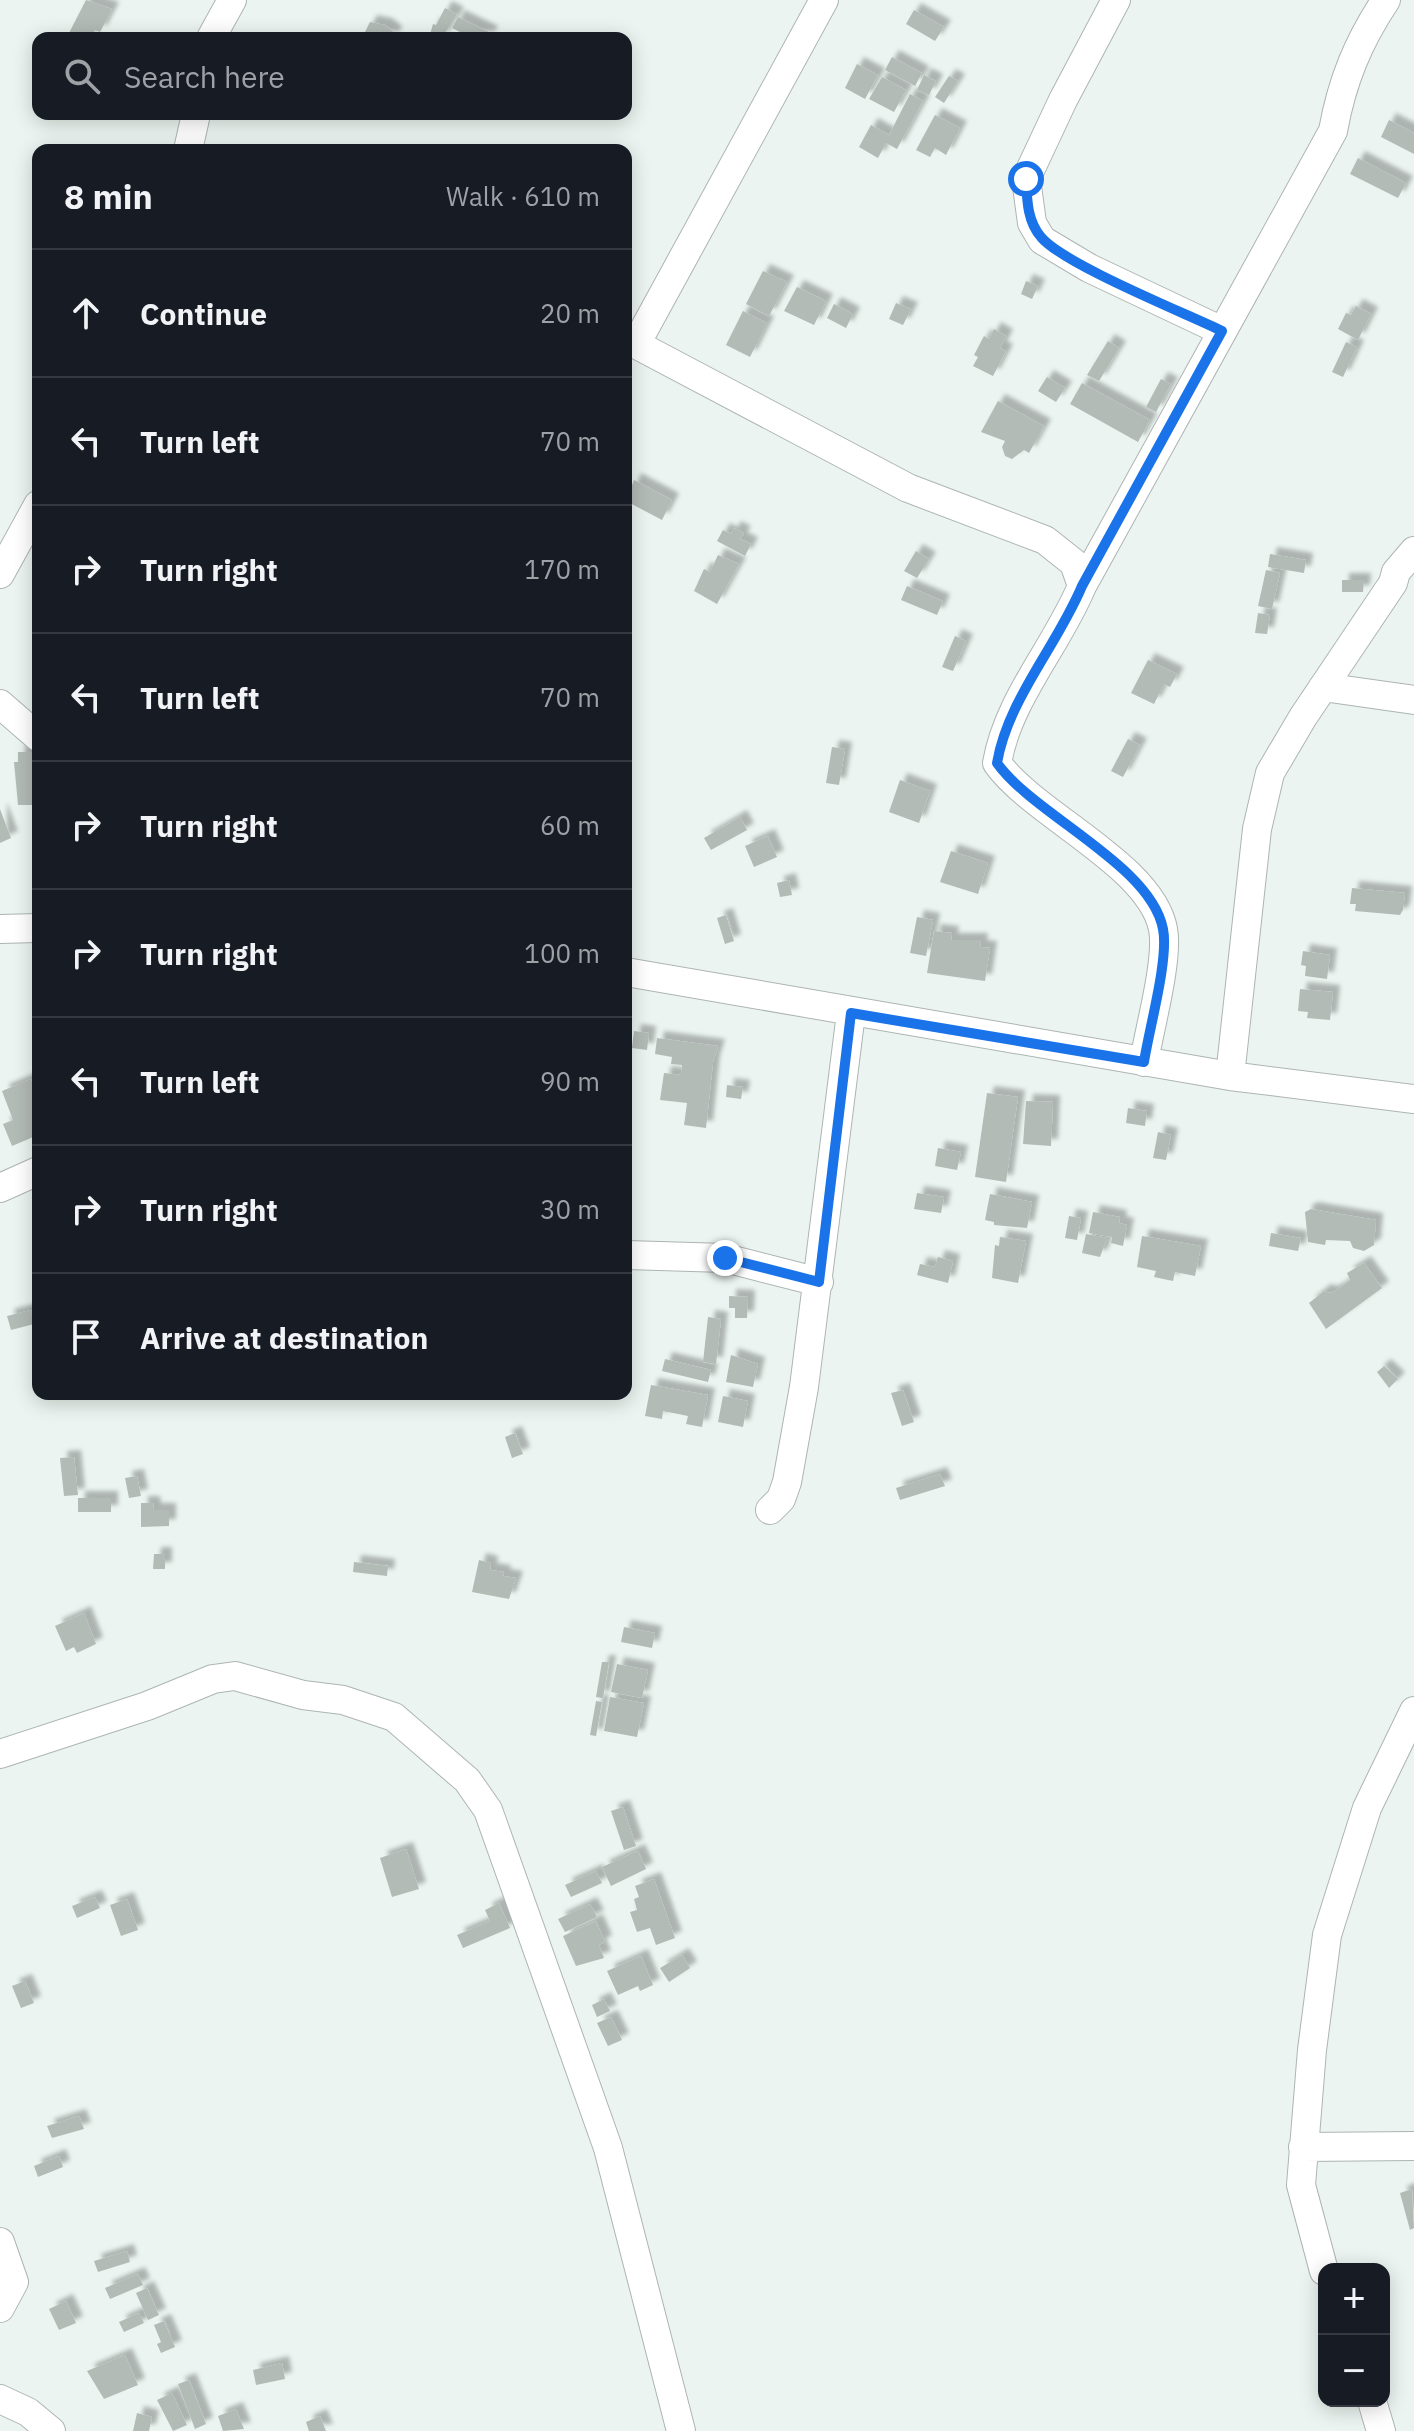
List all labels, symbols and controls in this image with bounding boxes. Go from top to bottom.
search box [32,32,632,120]
icon: search [60,54,104,98]
text: Search here [124,57,285,96]
route start [1008,161,1044,197]
text: 8 min [64,174,153,218]
text: Walk · 610 m [446,179,600,213]
icon: ahead [64,291,108,335]
text: Continue [140,294,267,333]
text: 20 m [540,296,600,330]
icon: left [64,419,108,463]
text: Turn left [140,422,259,461]
text: 70 m [540,424,600,458]
icon: right [64,547,108,591]
text: Turn right [140,550,278,589]
text: 170 m [524,552,600,586]
icon: left [64,675,108,719]
text: Turn left [140,678,259,717]
text: 70 m [540,680,600,714]
icon: right [64,803,108,847]
text: Turn right [140,806,278,845]
text: 60 m [540,808,600,842]
icon: right [64,931,108,975]
text: Turn right [140,934,278,973]
text: 100 m [524,936,600,970]
icon: left [64,1059,108,1103]
text: Turn left [140,1062,259,1101]
text: 90 m [540,1064,600,1098]
icon: right [64,1187,108,1231]
text: Turn right [140,1190,278,1229]
text: 30 m [540,1192,600,1226]
route end [707,1240,743,1276]
icon: arrive [64,1315,108,1359]
text: Arrive at destination [140,1318,428,1357]
map controls [1318,2263,1390,2407]
button: + [1318,2263,1390,2335]
button: − [1318,2335,1390,2407]

